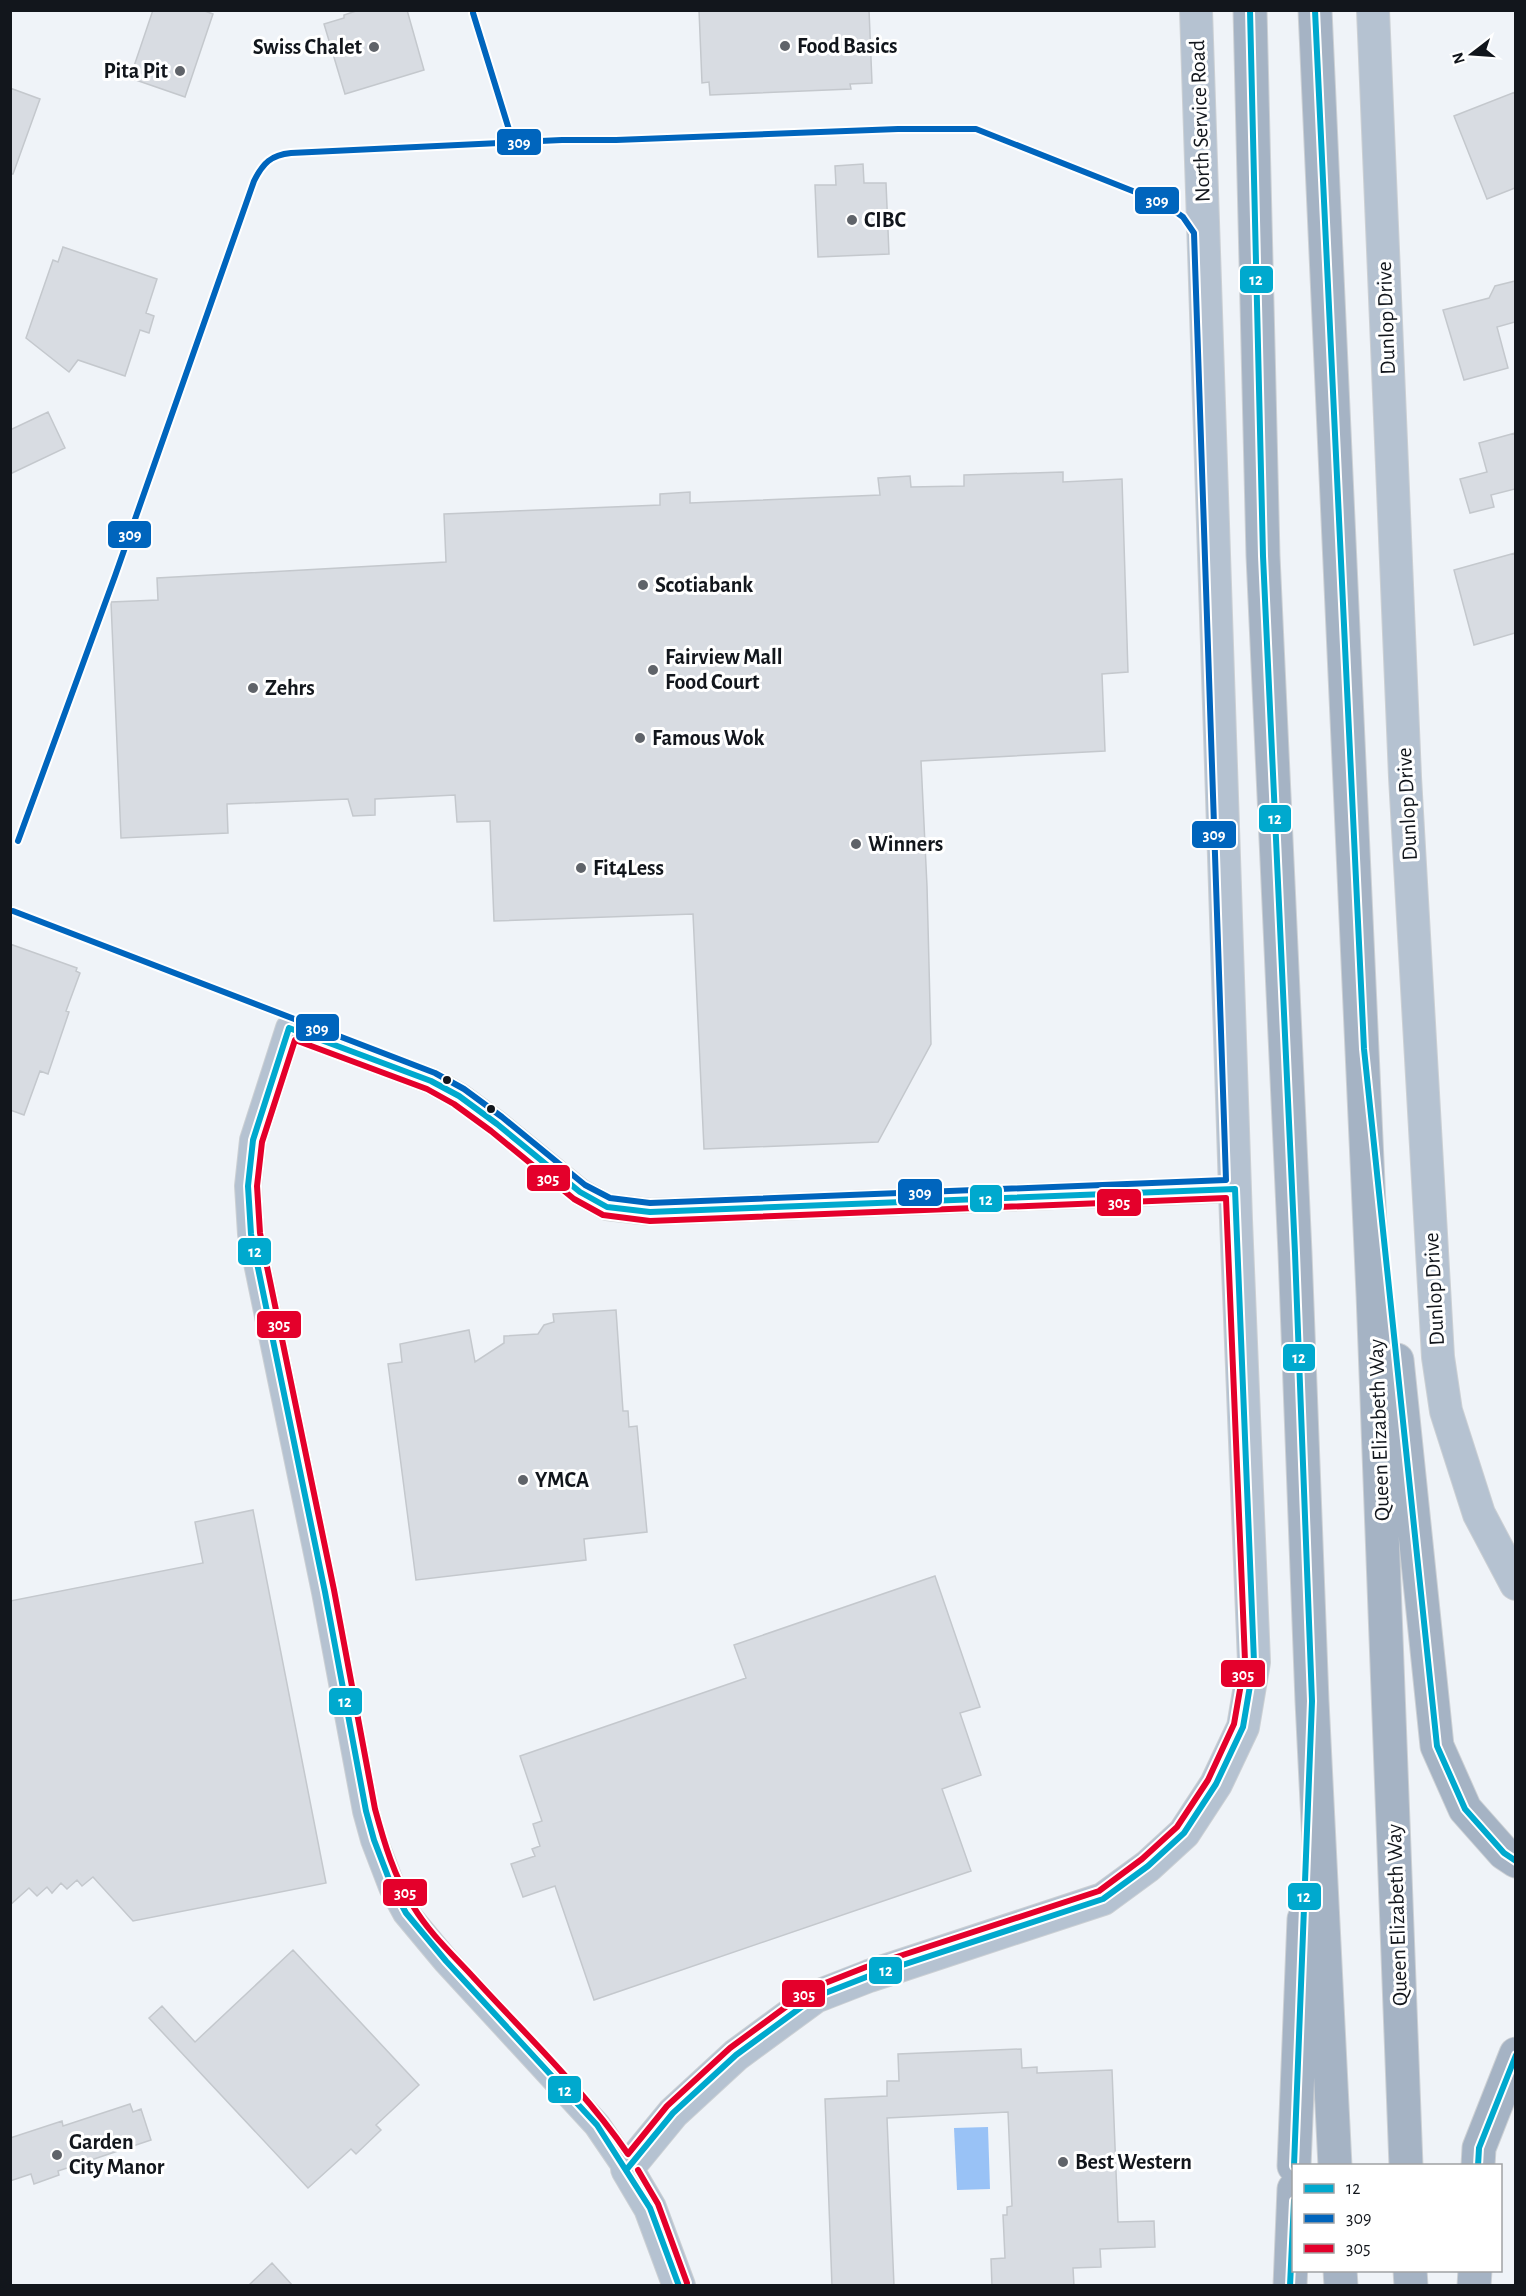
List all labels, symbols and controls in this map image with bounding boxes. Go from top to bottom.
north arrow [1442,24,1502,84]
place label: Food Basics [797,35,898,57]
place label: Swiss Chalet [253,36,363,58]
marker: Food Basics [778,39,792,53]
street label: North Service Road [1186,39,1214,203]
marker: Swiss Chalet [367,40,381,54]
text: N [1449,50,1468,66]
place label: Pita Pit [103,60,169,82]
marker: Pita Pit [173,64,187,78]
line badge: 309 [496,128,542,156]
text: 309 [508,135,531,151]
line badge: 309 [1134,186,1180,215]
text: 309 [1146,193,1169,209]
place label: CIBC [864,209,907,231]
marker: CIBC [845,213,859,227]
street label: Dunlop Drive [1373,261,1399,375]
line badge: 12 [1239,265,1274,294]
text: 12 [1249,272,1263,288]
line badge: 309 [107,520,152,549]
text: 309 [119,527,142,543]
place label: Scotiabank [655,574,753,596]
marker: Scotiabank [636,578,650,592]
place label: Fairview Mall Food Court [665,646,783,693]
marker: Fairview Mall Food Court [646,663,660,677]
place label: Zehrs [265,677,315,699]
marker: Zehrs [246,681,260,695]
place label: Famous Wok [652,727,765,749]
marker: Famous Wok [633,731,647,745]
street label: Dunlop Drive [1393,747,1421,861]
line badge: 12 [1258,804,1292,833]
text: 12 [1268,811,1282,827]
line badge: 309 [1191,820,1237,849]
text: 309 [1203,827,1226,843]
place label: Winners [868,833,943,855]
marker: Winners [849,837,863,851]
place label: Fit4Less [593,857,664,879]
marker: Fit4Less [574,861,588,875]
line badge: 309 [295,1013,340,1042]
text: 309 [306,1021,329,1037]
unlabelled marker [441,1074,453,1086]
unlabelled marker [485,1103,497,1115]
line badge: 305 [526,1164,571,1192]
text: 305 [537,1171,559,1187]
line badge: 309 [897,1178,943,1207]
line badge: 12 [969,1184,1003,1213]
text: 309 [909,1185,932,1201]
line badge: 305 [1096,1188,1142,1217]
text: 12 [979,1192,993,1208]
text: 305 [1108,1195,1130,1211]
street label: Dunlop Drive [1420,1232,1448,1346]
line badge: 12 [237,1237,272,1266]
text: 12 [248,1244,262,1260]
line badge: 305 [256,1310,302,1339]
text: 305 [268,1317,290,1333]
street label: Queen Elizabeth Way [1365,1338,1393,1522]
line badge: 12 [1282,1343,1316,1372]
text: 12 [1292,1350,1306,1366]
place label: YMCA [535,1469,589,1491]
marker: YMCA [516,1473,530,1487]
line badge: 305 [1220,1659,1266,1688]
text: 305 [1232,1667,1254,1683]
line badge: 12 [328,1687,363,1716]
text: 12 [338,1694,352,1710]
street label: Queen Elizabeth Way [1383,1823,1411,2007]
line badge: 305 [382,1878,428,1907]
line badge: 12 [1287,1882,1322,1911]
text: 305 [394,1885,416,1901]
text: 12 [1297,1889,1311,1905]
line badge: 12 [868,1956,903,1985]
text: 12 [879,1963,893,1979]
line badge: 305 [781,1979,826,2008]
text: 305 [793,1987,815,2003]
line badge: 12 [547,2075,582,2104]
text: 12 [558,2083,572,2099]
place label: Garden City Manor [69,2131,165,2179]
marker: Garden City Manor [50,2148,64,2162]
place label: Best Western [1075,2151,1192,2173]
marker: Best Western [1056,2155,1070,2169]
legend [1292,2164,1502,2272]
text: 12 [1346,2180,1360,2198]
text: 309 [1346,2210,1371,2228]
text: 305 [1346,2240,1370,2258]

